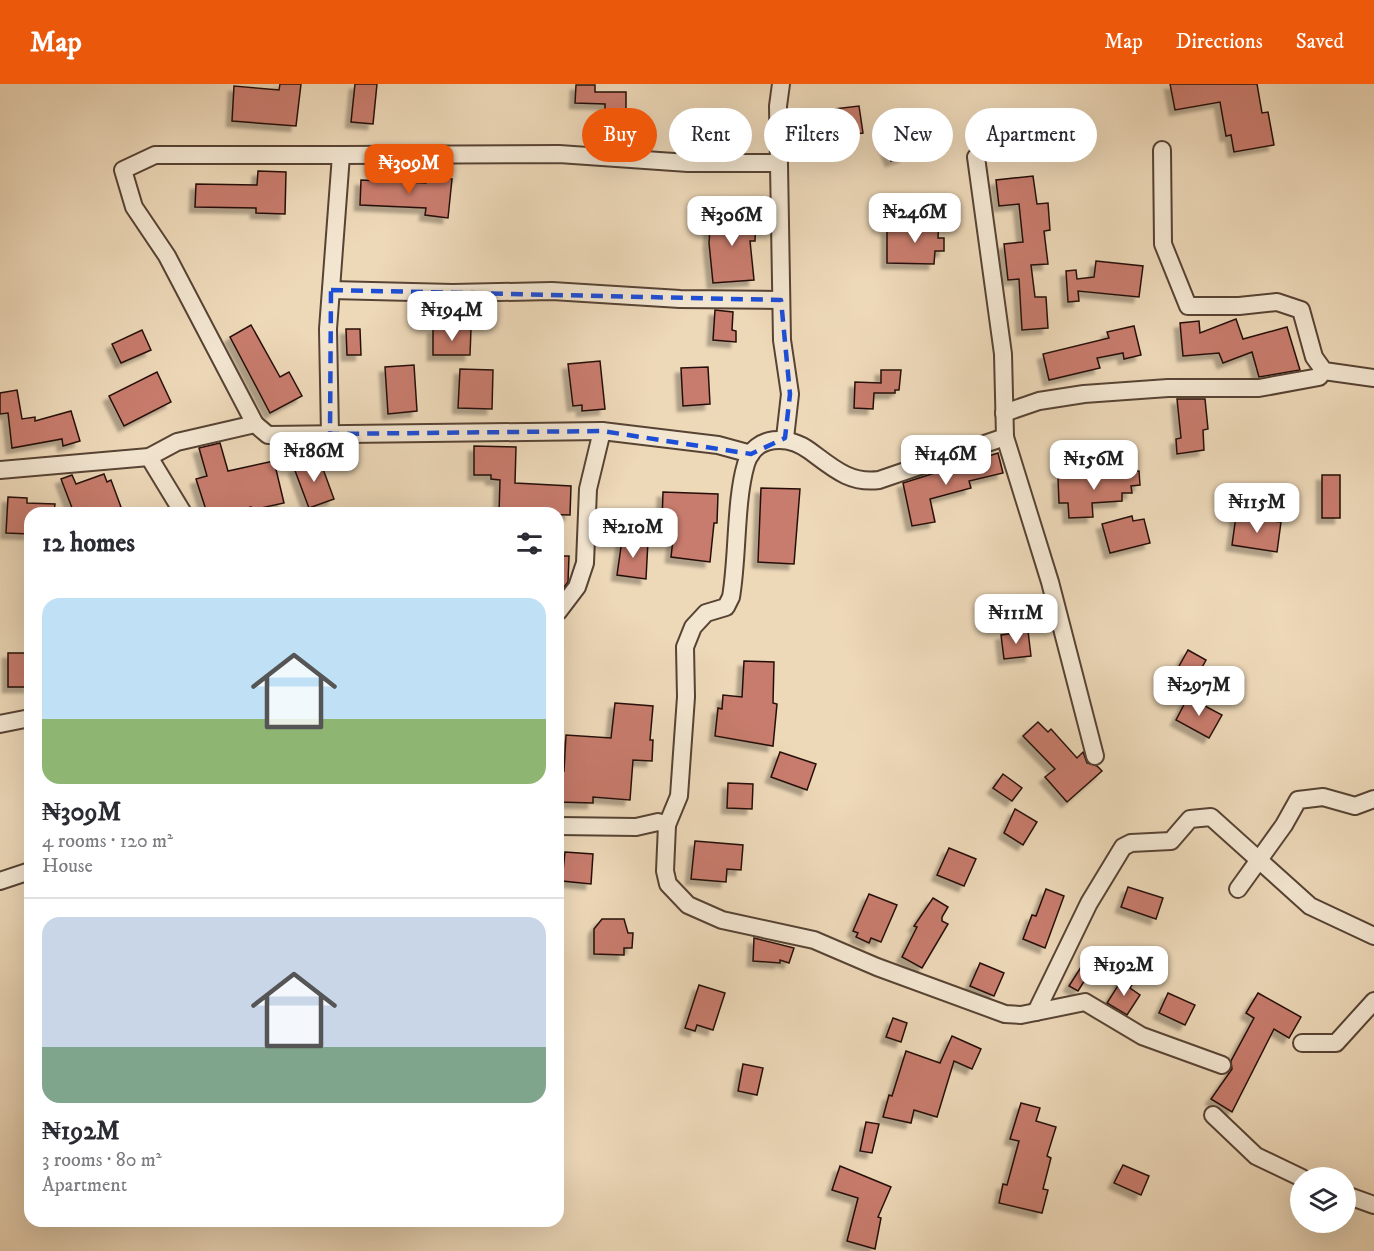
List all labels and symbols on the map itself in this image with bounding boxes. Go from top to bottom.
pin: ₦309M [367,144,451,195]
pin: ₦246M [873,193,957,244]
pin: ₦306M [690,196,774,247]
pin: ₦194M [410,291,494,342]
pin: ₦186M [272,432,356,483]
pin: ₦146M [904,435,988,486]
pin: ₦156M [1052,440,1136,491]
pin: ₦115M [1215,483,1299,534]
pin: ₦210M [591,508,675,559]
pin: ₦111M [974,594,1058,645]
pin: ₦297M [1157,666,1241,717]
pin: ₦192M [1082,946,1166,997]

